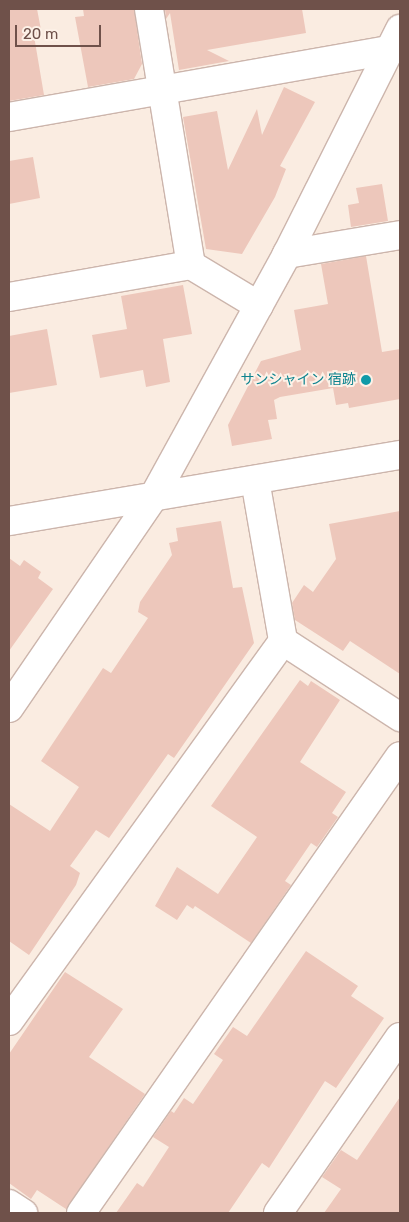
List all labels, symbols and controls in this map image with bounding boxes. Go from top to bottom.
scale bar [18,15,104,47]
text: 20 m [23,25,58,43]
place label: サンシャイン 宿跡 [241,372,356,388]
marker: サンシャイン 宿跡 [360,374,372,386]

